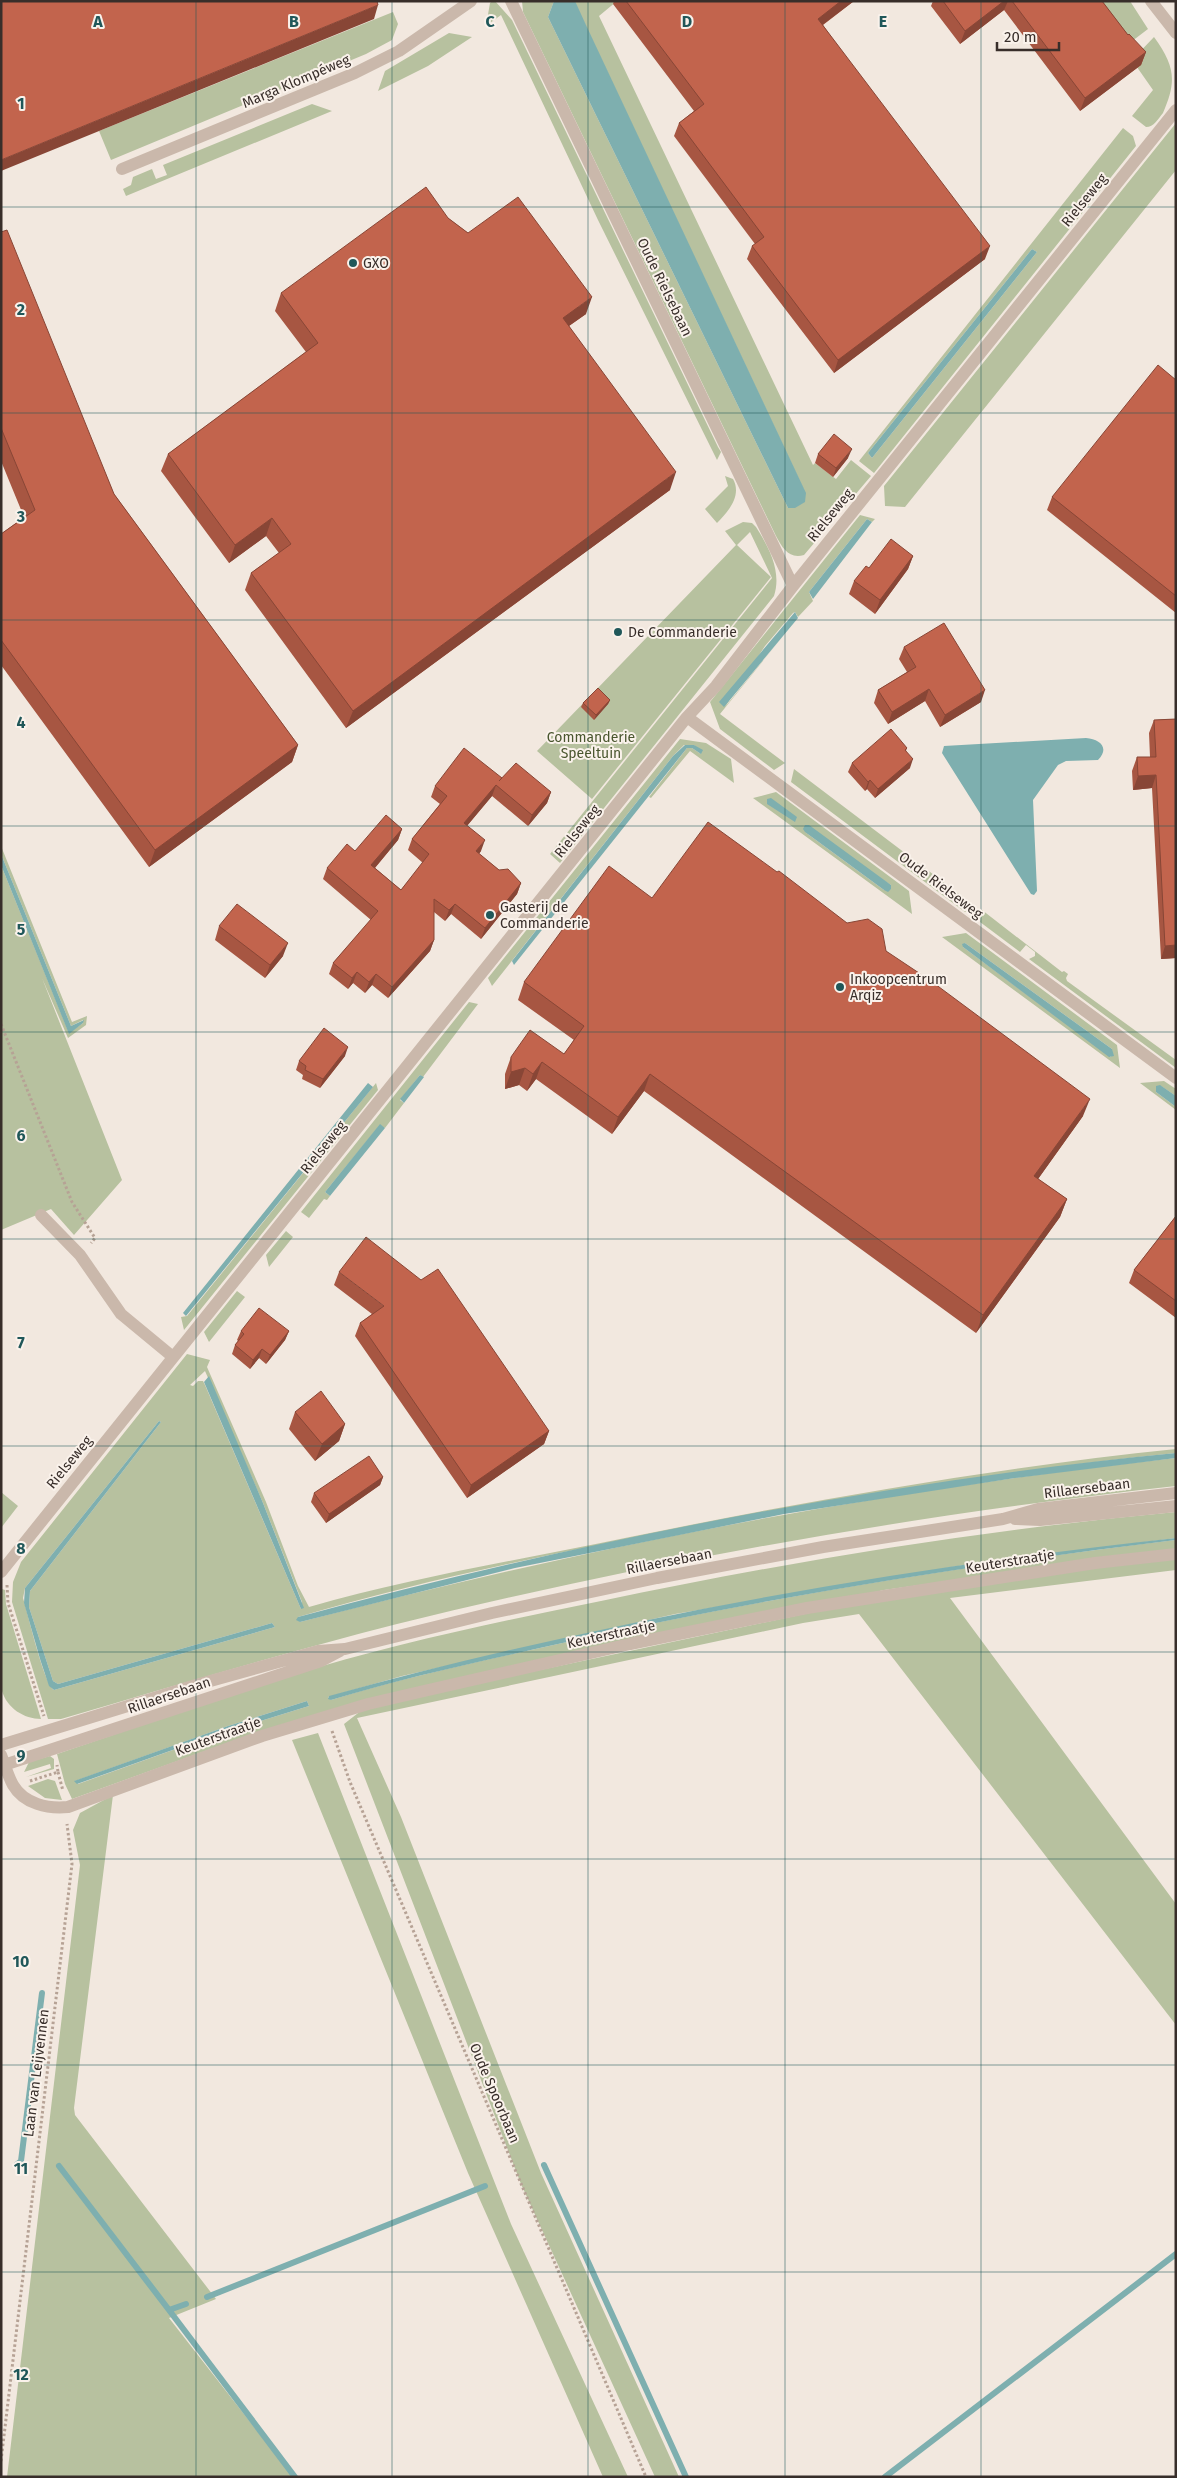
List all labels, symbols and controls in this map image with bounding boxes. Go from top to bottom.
text: A [92,12,103,31]
text: B [289,12,299,31]
text: C [485,12,495,31]
text: D [682,12,692,31]
text: E [879,12,887,31]
scale bar [997,20,1060,52]
text: 20 m [1004,28,1037,46]
street label: Marga Klompéweg [240,51,353,112]
text: 1 [17,94,25,113]
street label: Rielseweg [1058,170,1111,230]
street label: Oude Rielsebaan [633,235,696,339]
place label: GXO [363,255,389,272]
marker: GXO [347,257,359,269]
text: 2 [17,300,25,319]
street label: Rielseweg [804,485,857,545]
text: 3 [16,507,25,526]
place label: De Commanderie [628,624,737,641]
marker: De Commanderie [612,626,624,638]
text: 4 [16,713,26,732]
park label: Commanderie Speeltuin [547,729,635,762]
street label: Rielseweg [551,801,604,861]
street label: Oude Rielseweg [895,848,987,923]
place label: Gasterij de Commanderie [500,899,589,932]
marker: Gasterij de Commanderie [484,909,496,921]
text: 5 [17,920,26,939]
place label: Inkoopcentrum Arqiz [850,971,947,1004]
marker: Inkoopcentrum Arqiz [834,981,846,993]
street label: Rielseweg [297,1117,350,1177]
text: 6 [16,1126,26,1145]
text: 7 [17,1333,25,1352]
street label: Rielseweg [43,1432,96,1492]
street label: Rillaersebaan [1043,1475,1131,1502]
text: 8 [16,1539,26,1558]
street label: Rillaersebaan [625,1545,713,1578]
street label: Keuterstraatje [964,1546,1056,1577]
street label: Keuterstraatje [565,1617,657,1652]
street label: Rillaersebaan [125,1673,213,1718]
street label: Keuterstraatje [173,1713,263,1760]
text: 9 [17,1746,26,1765]
text: 10 [13,1952,29,1971]
street label: Laan van Leijvennen [20,2008,53,2138]
street label: Oude Spoorbaan [466,2041,523,2146]
text: 11 [14,2159,28,2178]
text: 12 [13,2365,29,2384]

